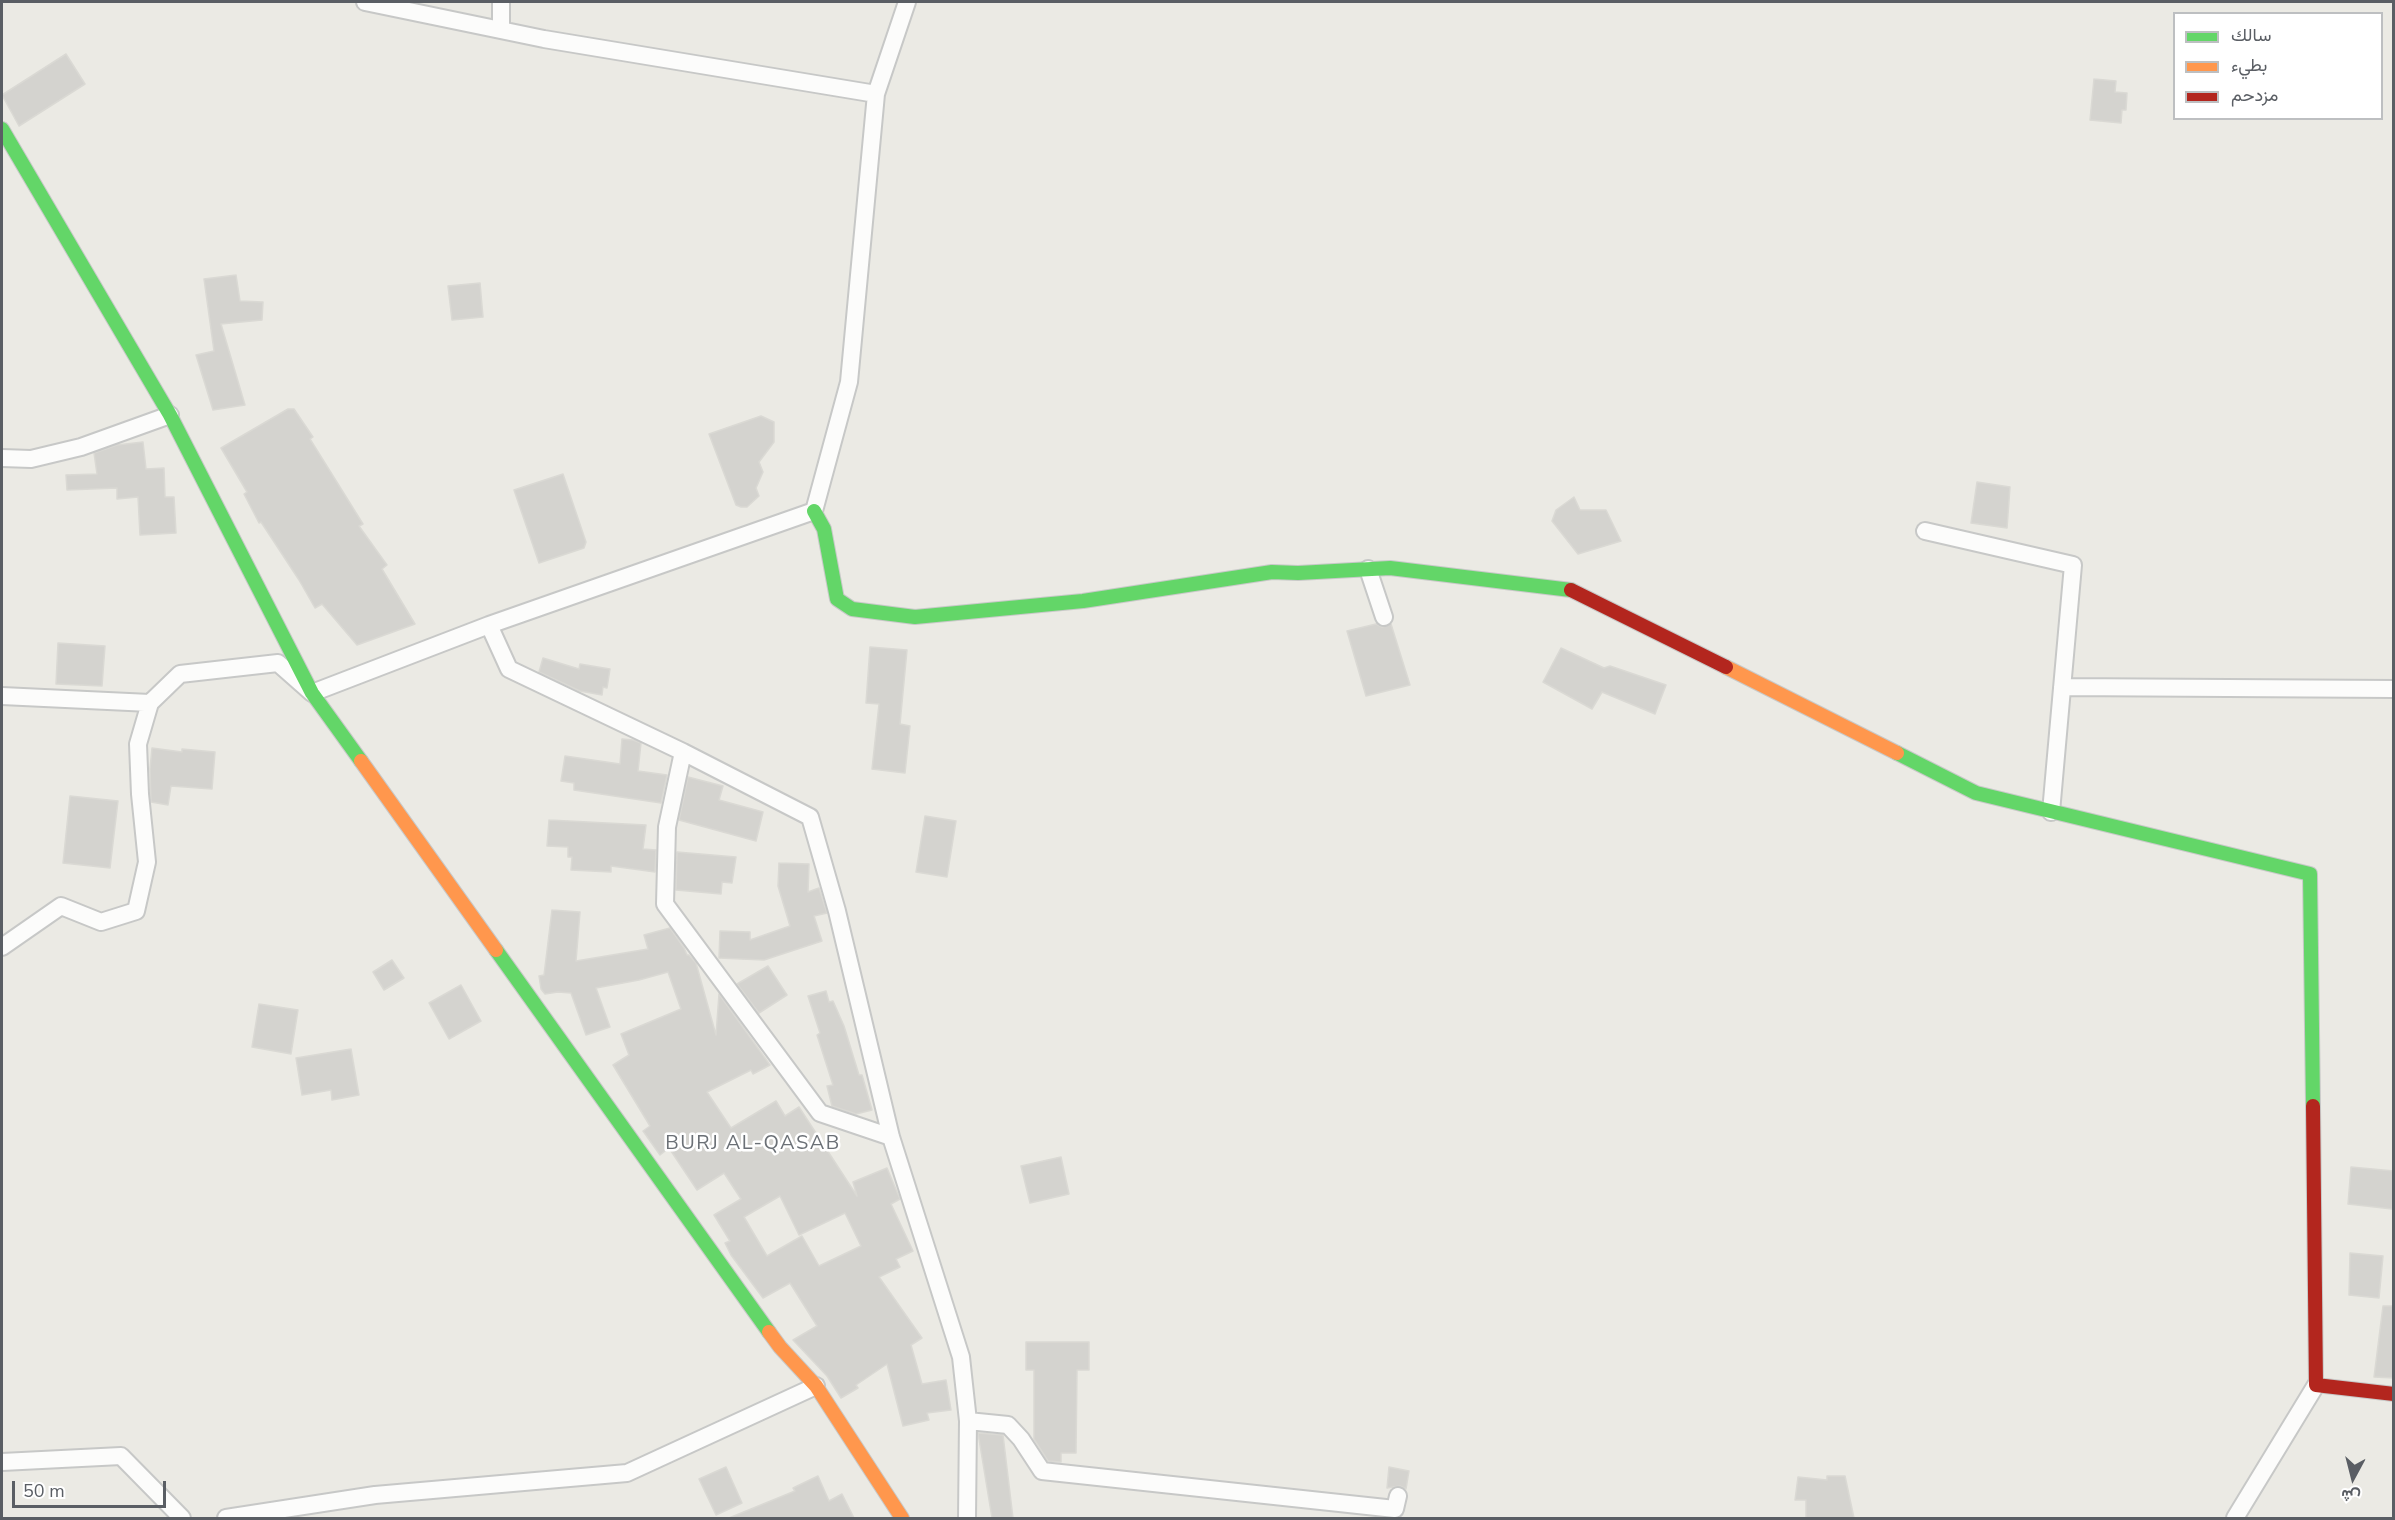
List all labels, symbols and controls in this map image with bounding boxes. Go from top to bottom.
legend [2173,12,2383,120]
text: سالك [2231,23,2271,47]
text: بطيء [2231,53,2267,77]
text: مزدحم [2231,83,2278,107]
district label: BURJ AL-QASAB [665,1132,841,1156]
north arrow [2323,1448,2383,1508]
scale bar [15,1469,170,1507]
text: 50 m [23,1479,65,1503]
text: ش [2340,1484,2362,1508]

